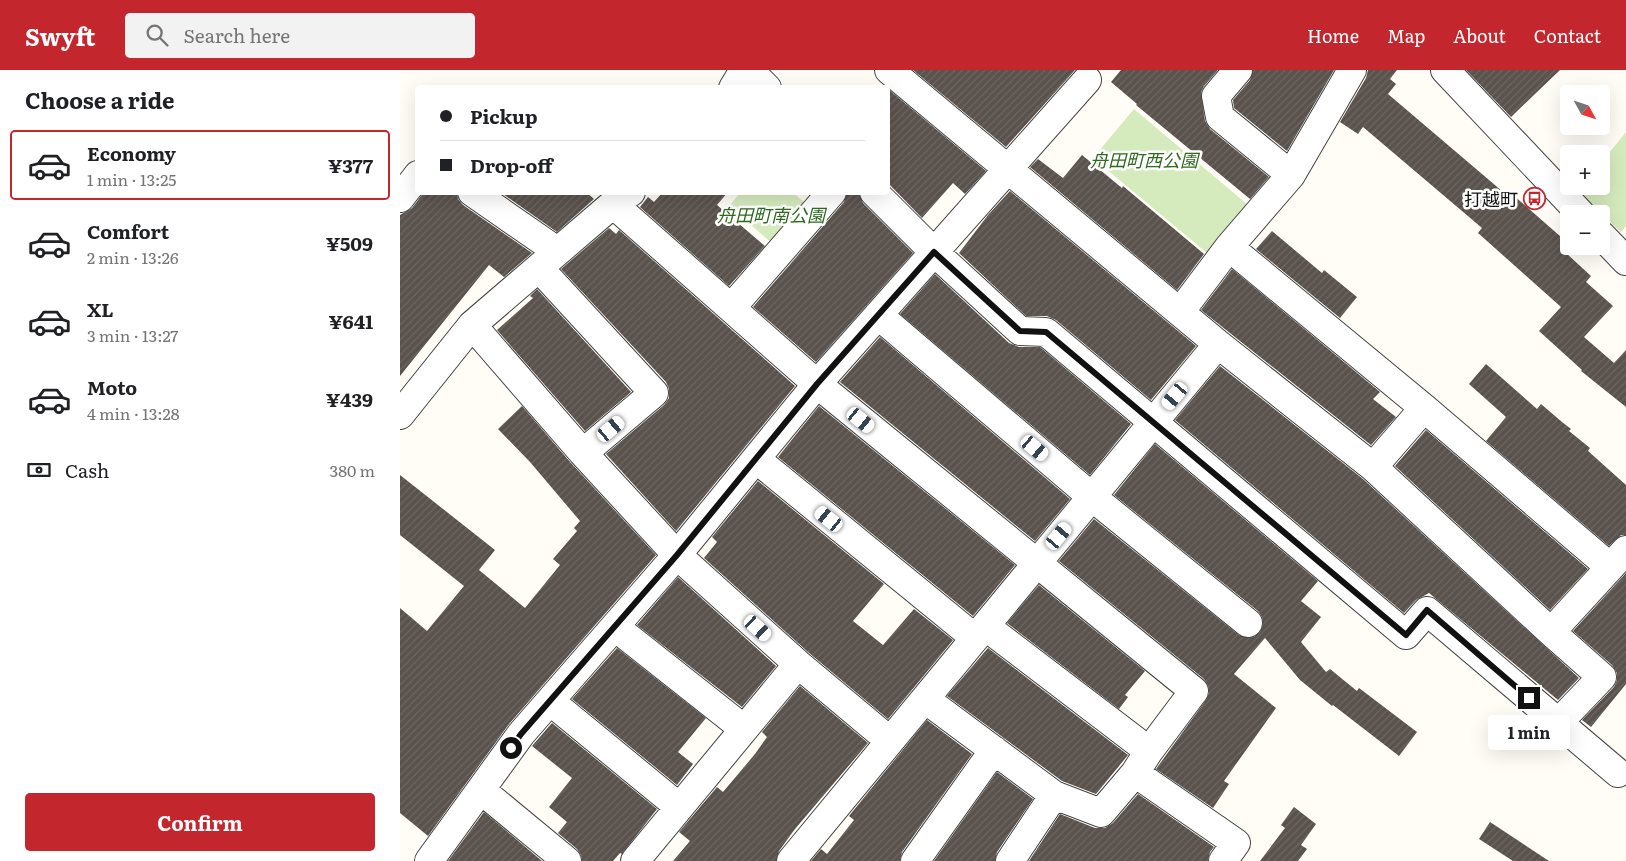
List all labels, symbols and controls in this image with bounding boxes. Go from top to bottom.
search box [125,13,475,58]
text: Swyft [25,18,95,53]
icon: search [143,21,171,49]
text: Search here [183,21,290,49]
text: Home [1307,22,1359,49]
text: Map [1387,22,1425,49]
text: About [1453,22,1506,49]
text: Contact [1534,22,1601,49]
text: Choose a ride [25,83,174,116]
north arrow [1560,85,1610,135]
map controls [1560,85,1610,255]
text: Pickup [470,102,538,130]
text: Economy [87,139,176,167]
icon: car [27,143,72,188]
button: + [1560,145,1610,195]
park label: 舟田町西公園 [1090,146,1201,173]
text: ¥377 [328,151,373,179]
text: Drop-off [470,151,553,179]
text: 1 min · 13:25 [87,167,176,191]
place label: 打越町 [1464,185,1518,212]
bus stop icon: 打越町 [1522,186,1546,210]
park label: 舟田町南公園 [717,201,828,228]
button: − [1560,205,1610,255]
text: Comfort [87,217,169,245]
icon: car [27,221,72,266]
text: ¥509 [326,229,373,257]
text: 2 min · 13:26 [87,245,179,269]
text: XL [87,295,114,323]
icon: car [27,299,72,344]
text: ¥641 [328,307,373,335]
text: 3 min · 13:27 [87,323,178,347]
text: Moto [87,373,137,401]
icon: car [27,377,72,422]
car [1159,380,1190,412]
text: ¥439 [326,385,373,413]
text: 4 min · 13:28 [87,401,179,425]
car [844,405,877,435]
car [594,414,627,444]
car [1018,433,1051,463]
icon: cash [25,456,53,484]
text: Cash [65,456,109,484]
text: 380 m [330,458,375,482]
car [812,504,845,534]
car [1043,520,1074,552]
car [741,612,774,644]
route end [1518,687,1540,709]
callout: 1 min [1488,716,1570,750]
text: 1 min [1508,720,1550,744]
route start [500,737,522,759]
button: Confirm [25,793,375,851]

